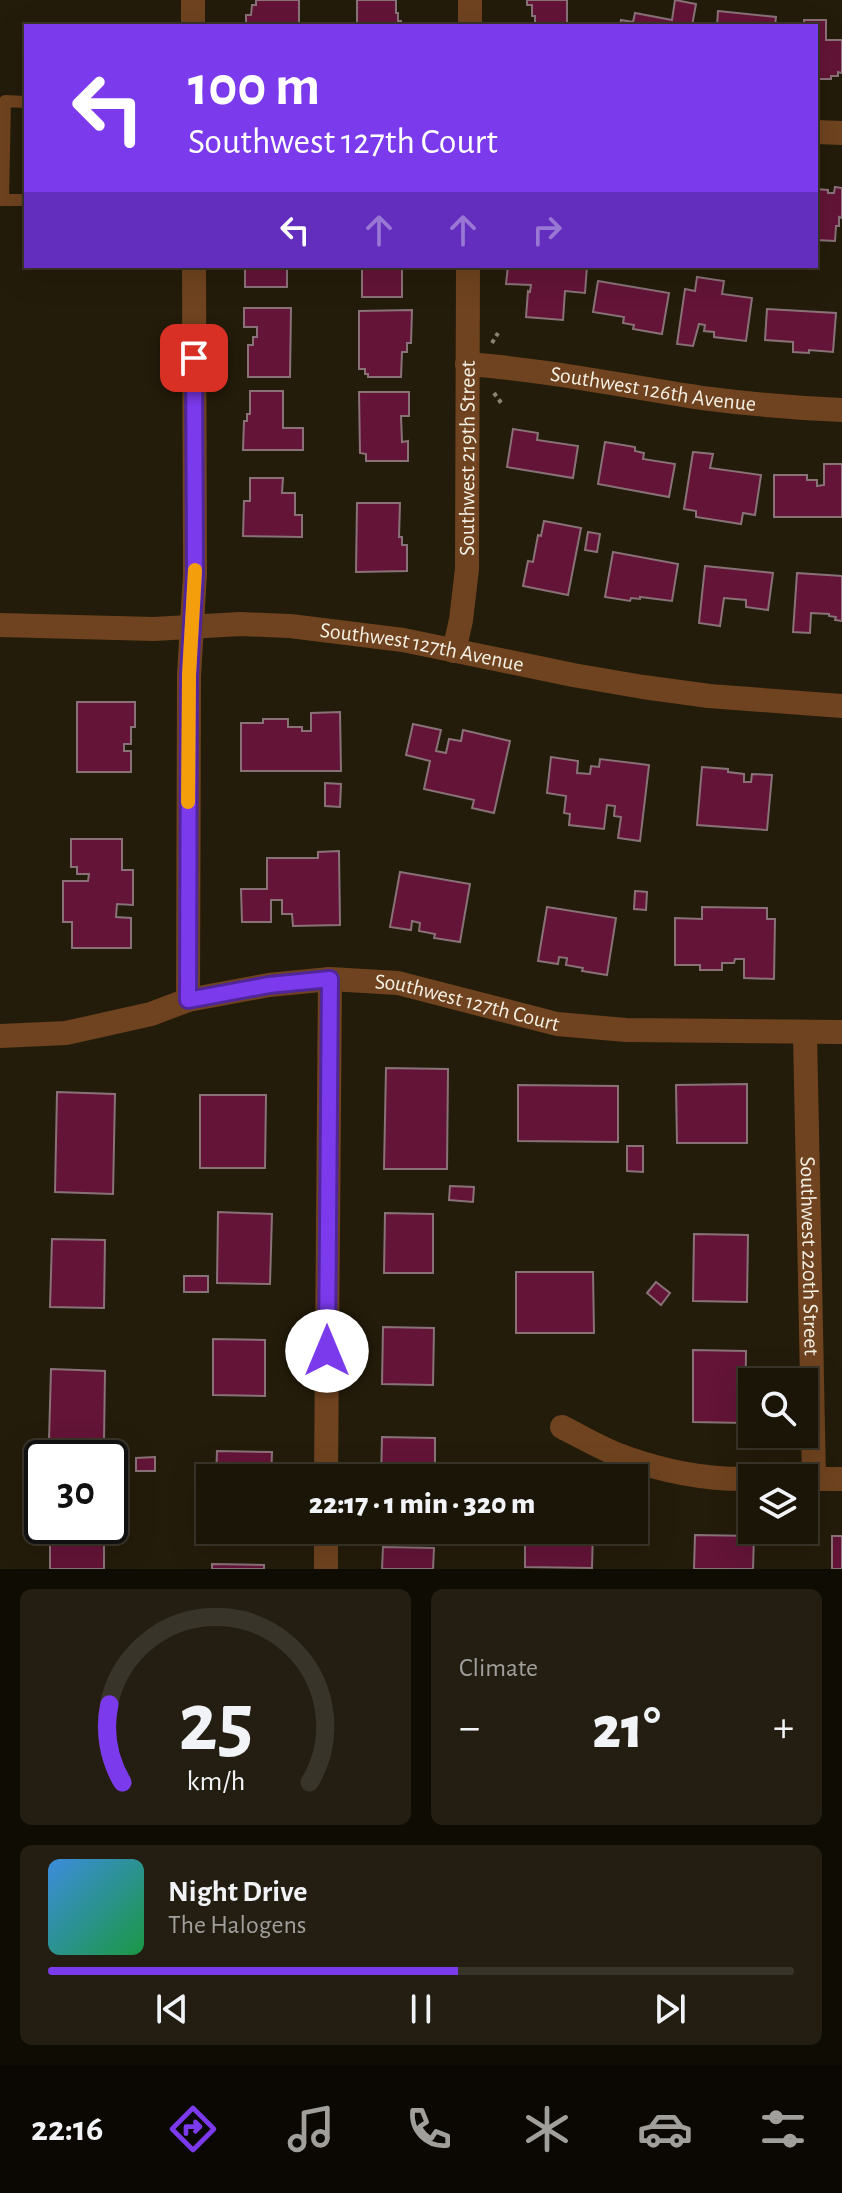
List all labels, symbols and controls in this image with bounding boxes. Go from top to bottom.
icon: left [56,56,160,160]
text: 100 m [188,59,320,115]
text: Southwest 127th Court [188,124,498,160]
icon: left [273,208,317,252]
icon: ahead [357,208,401,252]
icon: ahead [441,208,485,252]
icon: right [525,208,569,252]
pin [160,324,228,392]
icon: arrive [172,336,216,380]
street label: Southwest 219th Street [456,360,479,556]
street label: Southwest 126th Avenue [549,363,757,415]
street label: Southwest 127th Avenue [319,619,526,676]
street label: Southwest 127th Court [374,971,562,1035]
street label: Southwest 220th Street [797,1156,823,1356]
position arrow [285,1309,369,1393]
map controls [738,1368,818,1544]
button: search [738,1368,818,1448]
speed limit sign: 30 [24,1440,128,1544]
button: layers [738,1464,818,1544]
text: 22:17 · 1 min · 320 m [309,1489,535,1519]
text: Climate [459,1655,538,1681]
text: 25 [178,1682,253,1766]
text: 21° [592,1699,661,1759]
text: − [459,1706,480,1750]
text: + [773,1706,794,1750]
text: km/h [186,1767,245,1796]
text: Night Drive [168,1877,307,1907]
text: The Halogens [168,1912,306,1938]
icon: previous [150,1987,194,2031]
icon: pause [399,1987,443,2031]
icon: next [648,1987,692,2031]
icon: directions [165,2101,221,2157]
icon: music [283,2101,339,2157]
icon: phone [401,2101,457,2157]
icon: climate [519,2101,575,2157]
icon: car [637,2101,693,2157]
icon: filters [755,2101,811,2157]
text: 22:16 [31,2111,103,2147]

